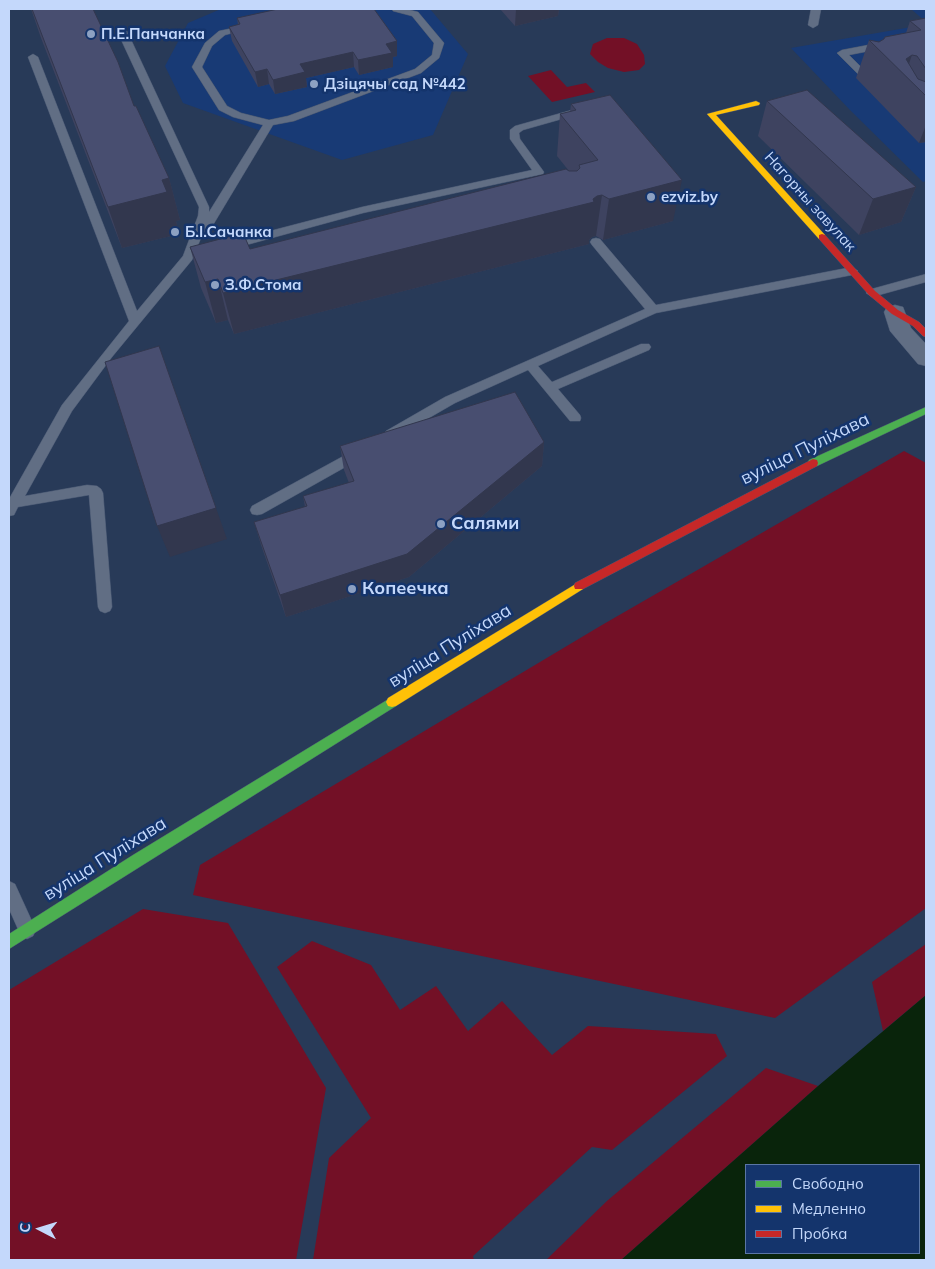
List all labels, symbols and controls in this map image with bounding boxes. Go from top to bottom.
place label: П.Е.Панчанка [101,25,205,43]
marker: П.Е.Панчанка [85,28,97,40]
place label: Дзіцячы сад №442 [324,75,466,93]
marker: Дзіцячы сад №442 [308,78,320,90]
street label: Нагорны завулак [760,148,860,256]
place label: ezviz.by [661,188,718,206]
marker: ezviz.by [645,191,657,203]
place label: Б.І.Сачанка [185,223,272,241]
marker: Б.І.Сачанка [169,226,181,238]
place label: З.Ф.Стома [225,276,302,294]
marker: З.Ф.Стома [209,279,221,291]
street label: вуліца Пуліхава [737,408,873,490]
place label: Салями [451,513,519,535]
marker: Салями [435,518,447,530]
place label: Копеечка [362,578,449,600]
marker: Копеечка [346,583,358,595]
street label: вуліца Пуліхава [385,600,515,692]
street label: вуліца Пуліхава [40,813,170,905]
legend [745,1164,920,1254]
text: Свободно [792,1174,864,1193]
text: Медленно [792,1199,866,1218]
north arrow [15,1204,65,1254]
text: С [16,1222,34,1233]
text: Пробка [792,1224,847,1243]

